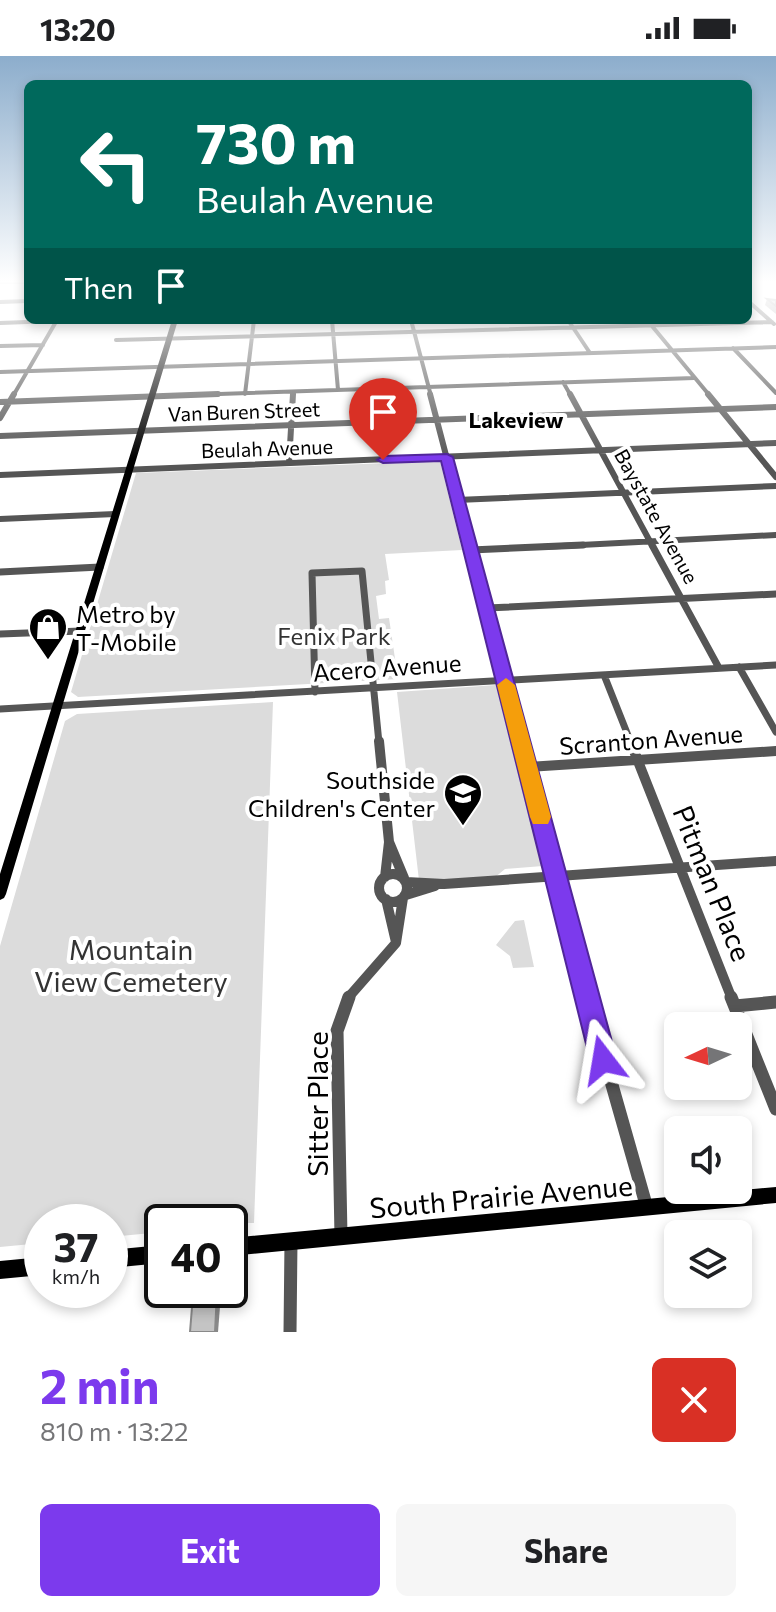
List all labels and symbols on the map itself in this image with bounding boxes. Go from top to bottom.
pin [349,378,417,460]
street label: Van Buren Street [167,396,321,426]
district label: Lakeview [468,406,564,433]
street label: Beulah Avenue [201,434,333,462]
street label: Baystate Avenue [610,444,704,588]
place label: Metro by T-Mobile [76,599,176,656]
shop icon: Metro by T-Mobile [27,606,69,661]
park label: Fenix Park [277,621,391,650]
street label: Acero Avenue [312,647,462,687]
street label: Scranton Avenue [558,718,744,760]
place label: Southside Children's Center [248,765,435,822]
school or university icon: Southside Children's Center [442,772,484,827]
street label: Pitman Place [666,800,760,966]
park label: Mountain View Cemetery [34,932,228,998]
north arrow [664,1012,752,1100]
position arrow [561,1018,645,1102]
street label: Sitter Place [300,1031,334,1177]
street label: South Prairie Avenue [368,1168,634,1224]
speed limit sign: 40 [144,1204,248,1308]

